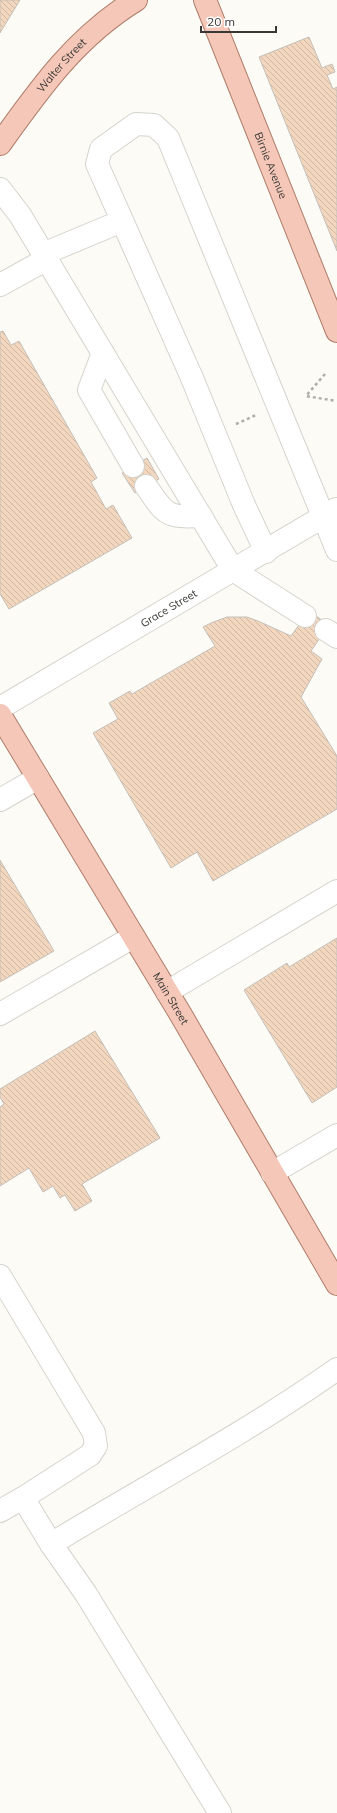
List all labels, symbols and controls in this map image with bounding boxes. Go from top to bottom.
scale bar [201,8,276,34]
text: 20 m [207,14,235,29]
street label: Walter Street [34,35,89,95]
street label: Birnie Avenue [251,130,290,201]
street label: Grace Street [138,586,200,630]
street label: Main Street [150,970,192,1027]

